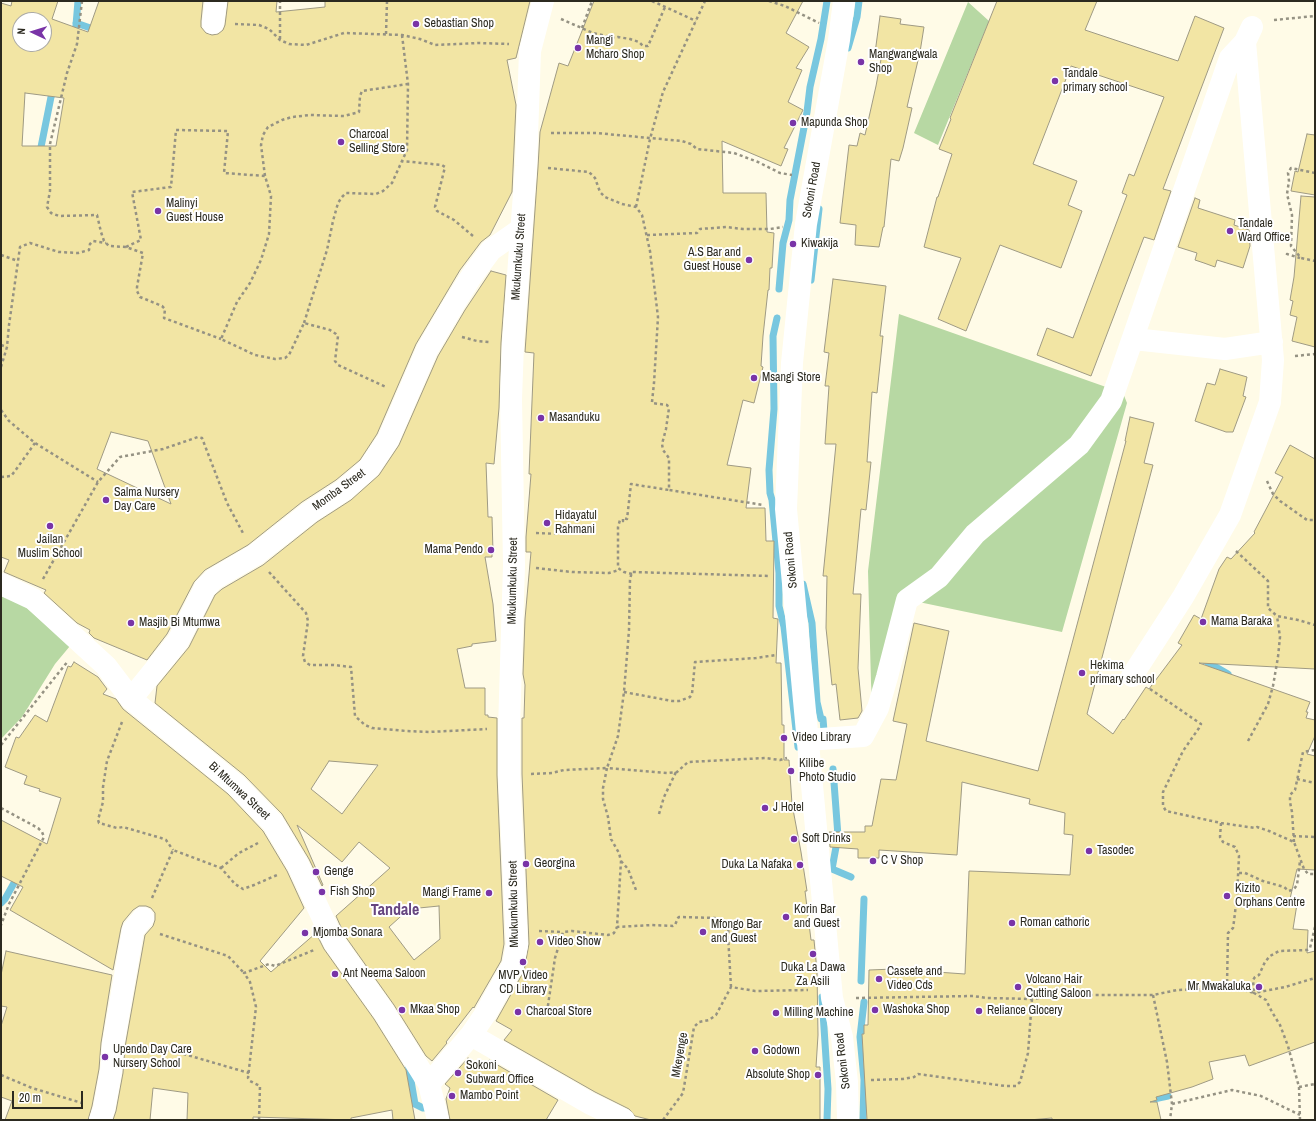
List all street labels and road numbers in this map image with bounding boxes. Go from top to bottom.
street label: Sokoni Road [800,161,824,219]
street label: Mkukumkuku Street [509,213,529,301]
street label: Momba Street [310,466,368,514]
street label: Sokoni Road [781,531,801,589]
street label: Mkukumkuku Street [505,537,521,625]
street label: Bi Mtumwa Street [205,759,273,823]
street label: Mkukumkuku Street [506,860,522,948]
street label: Mkeyenge [669,1031,691,1079]
street label: Sokoni Road [832,1032,854,1090]

